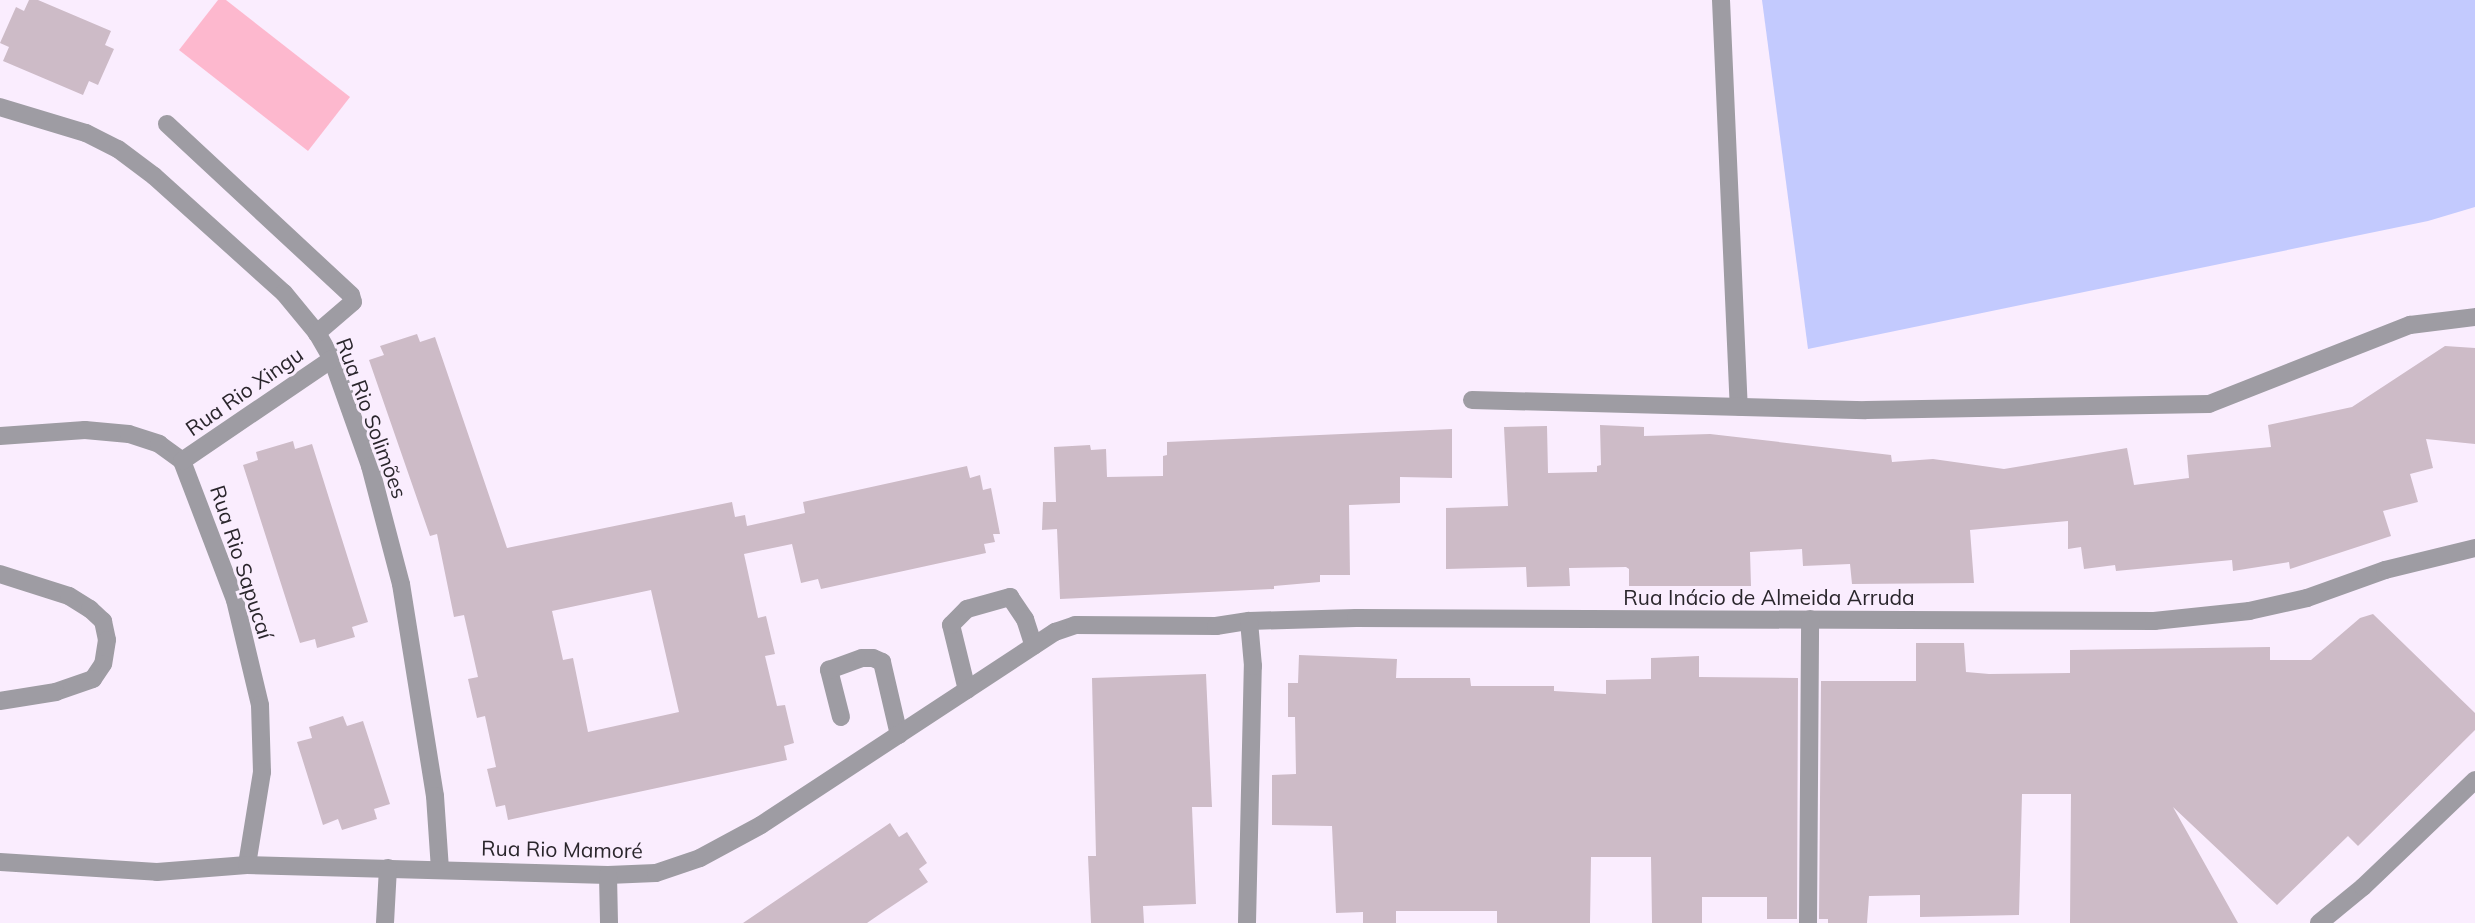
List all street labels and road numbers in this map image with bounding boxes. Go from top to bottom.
street label: Rua Rio Solimões [331,334,413,502]
street label: Rua Rio Xingu [180,341,308,441]
street label: Rua Rio Sapucaí [205,482,279,642]
street label: Rua Inácio de Almeida Arruda [1623,584,1915,610]
street label: Rua Rio Mamoré [481,835,643,863]

